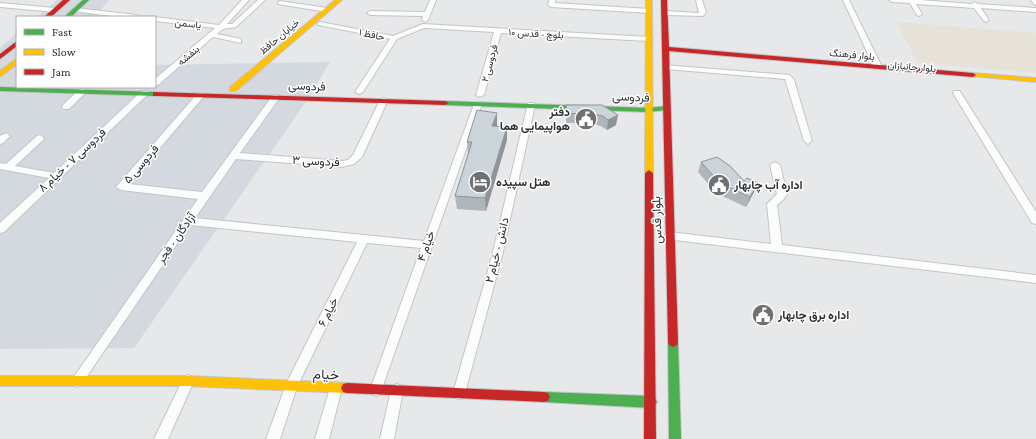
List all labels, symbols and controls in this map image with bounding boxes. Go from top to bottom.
legend [16,16,156,88]
street label: خیابان حافظ [257,16,302,57]
street label: یاسمن [174,17,202,31]
text: Fast [52,25,73,39]
street label: حافظ ۱ [358,27,386,42]
street label: بلوچ - قدس ۱۰ [508,27,564,41]
street label: بنفشه [175,43,202,68]
street label: فردوسی ۲ [479,43,501,83]
text: Slow [52,45,76,59]
street label: بلوار فرهنگ [829,47,875,63]
street label: بلوار جانبازان [887,59,937,75]
text: Jam [51,65,71,79]
street label: فردوسی [288,78,326,95]
street label: فردوسی [612,89,650,106]
place label: دفتر هواپیمایی هما [500,105,570,134]
public building icon: دفتر هواپیمایی هما [573,106,599,132]
street label: فردوسی ۷ - خیام ۸ [35,125,110,196]
street label: فردوسی ۵ [120,142,162,187]
street label: فردوسی ۳ [292,153,340,170]
hotel icon: هتل سپیده [467,169,493,195]
public building icon: اداره آب چابهار [706,172,732,198]
place label: هتل سپیده [496,175,551,190]
place label: اداره آب چابهار [733,178,803,193]
street label: بلوار قدس [649,196,666,244]
street label: آزادگان - فجر [153,209,200,267]
street label: دانش - خیام ۲ [482,216,513,284]
street label: خیام ۴ [414,229,439,264]
street label: خیام ۶ [315,295,342,329]
public building icon: اداره برق چابهار [750,302,776,328]
place label: اداره برق چابهار [777,308,849,323]
street label: خیام [312,366,339,383]

